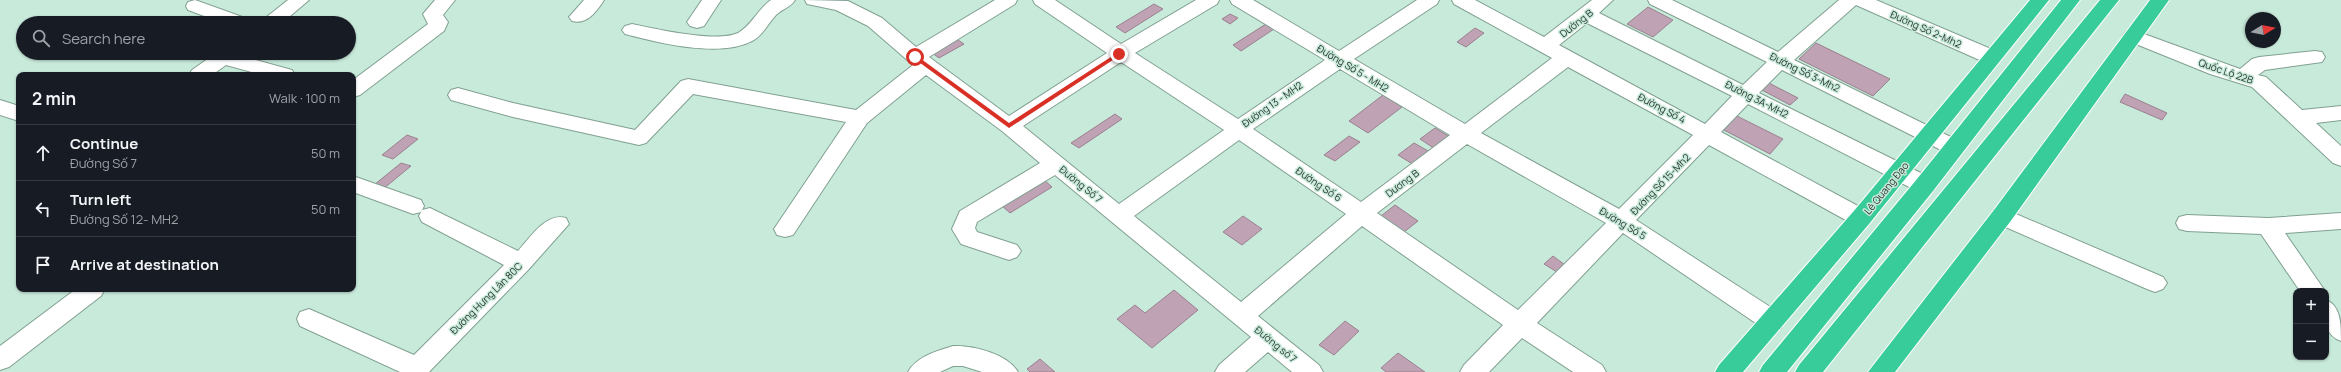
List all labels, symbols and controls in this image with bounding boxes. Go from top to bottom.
street label: Dường B [1556,6,1596,40]
street label: Đường Số 2-Mh2 [1888,7,1964,51]
north arrow [2245,12,2281,48]
search box [16,16,356,60]
icon: search [30,27,52,49]
text: Search here [62,28,145,49]
street label: Đường Số 5 - MH2 [1314,41,1392,95]
route end [1110,45,1128,63]
route start [906,48,924,66]
street label: Đường Số 3-Mh2 [1768,49,1843,95]
street label: Quốc Lộ 22B [2197,55,2255,87]
street label: Đường 3A-MH2 [1723,77,1791,121]
street label: Đường 13 - MH2 [1239,78,1305,130]
text: 2 min [32,87,76,110]
text: Walk · 100 m [269,89,340,107]
street label: Đường Số 4 [1636,89,1689,127]
text: Continue [70,133,138,154]
icon: ahead [32,142,54,164]
text: 50 m [311,144,340,162]
street label: Đường Số 15-Mh2 [1627,150,1693,218]
text: Đường Số 7 [70,154,137,172]
street label: Lê Quang Đạo [1861,159,1912,217]
street label: Đường Số 7 [1057,162,1105,206]
street label: Đường Số 6 [1293,163,1345,205]
street label: Dương B [1382,166,1422,200]
text: Turn left [70,189,132,210]
icon: left [32,198,54,220]
text: 50 m [311,200,340,218]
street label: Đường Số 5 [1597,204,1649,243]
text: Đường Số 12- MH2 [70,210,178,228]
icon: arrive [32,254,54,276]
text: Arrive at destination [70,254,219,275]
street label: Đường Hưng Lân 80C [447,259,525,337]
map controls [2293,288,2329,360]
button: + [2293,288,2329,324]
street label: Đường số 7 [1252,323,1300,365]
button: − [2293,324,2329,360]

